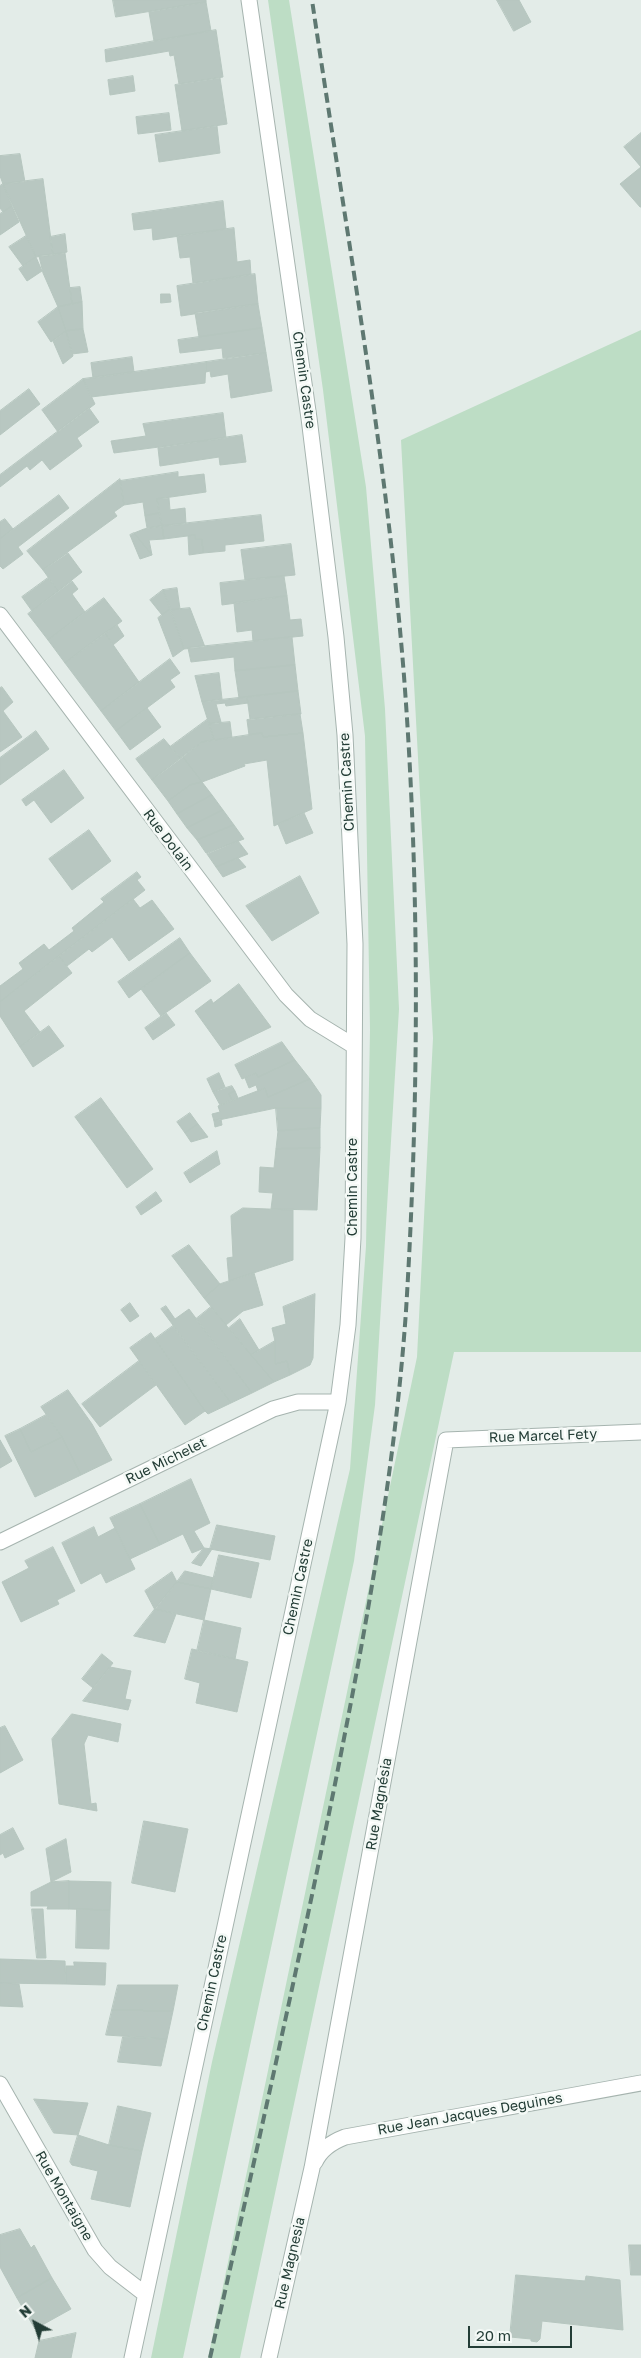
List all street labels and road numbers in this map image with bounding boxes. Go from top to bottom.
street label: Chemin Castre [289,330,319,430]
street label: Chemin Castre [336,732,358,832]
street label: Rue Dolain [140,806,196,874]
street label: Chemin Castre [345,1138,361,1236]
street label: Rue Marcel Fety [489,1426,597,1446]
street label: Rue Michelet [123,1434,209,1488]
street label: Chemin Castre [280,1537,316,1637]
street label: Rue Magnésia [363,1756,395,1852]
street label: Chemin Castre [194,1933,230,2033]
street label: Rue Jean Jacques Deguines [376,2089,564,2139]
street label: Rue Montaigne [32,2148,96,2244]
street label: Rue Magnesia [271,2215,309,2311]

